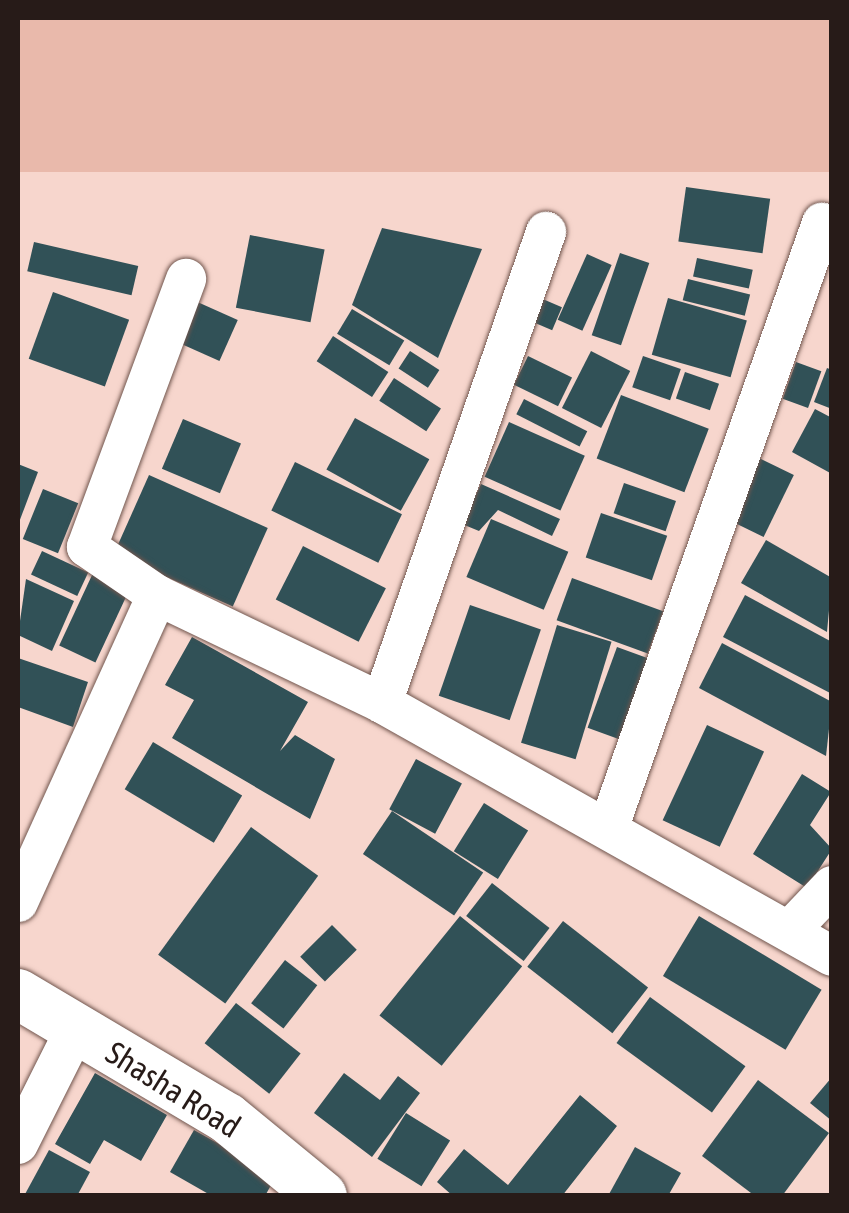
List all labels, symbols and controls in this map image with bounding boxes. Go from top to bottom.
street label: Shasha Road [99,1034,247,1146]

